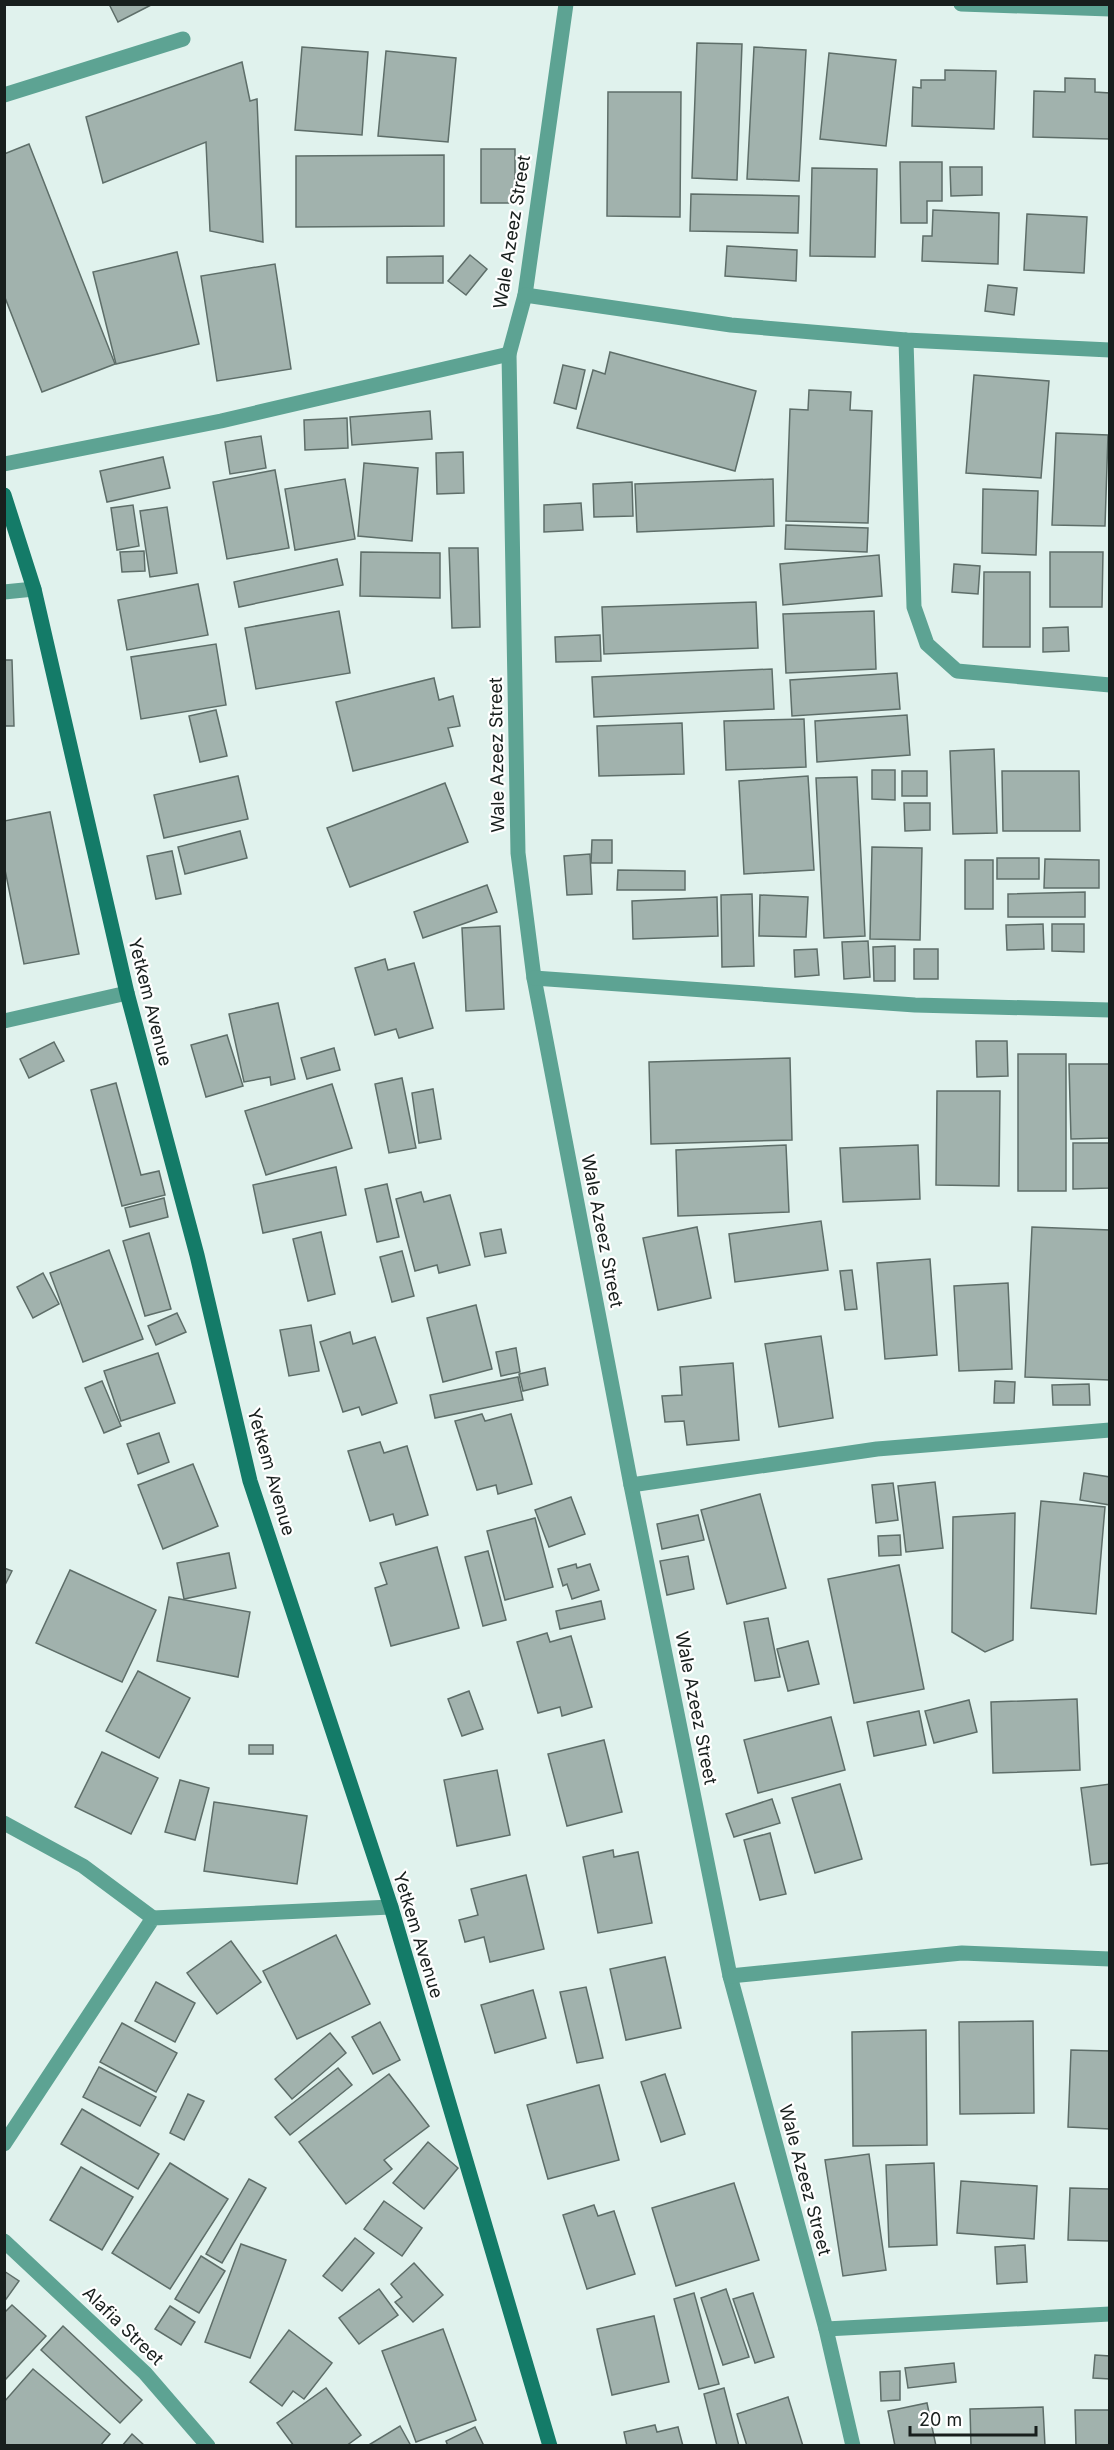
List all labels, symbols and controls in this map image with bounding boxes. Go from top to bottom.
street label: Wale Azeez Street [489,153,534,310]
street label: Wale Azeez Street [485,677,508,833]
street label: Yetkem Avenue [124,936,177,1068]
street label: Wale Azeez Street [577,1153,628,1309]
street label: Yetkem Avenue [243,1406,300,1538]
street label: Wale Azeez Street [671,1630,722,1786]
street label: Yetkem Avenue [389,1869,448,2001]
street label: Wale Azeez Street [775,2102,836,2258]
street label: Alafia Street [79,2282,168,2369]
scale bar [910,2399,1036,2437]
text: 20 m [919,2409,962,2430]

